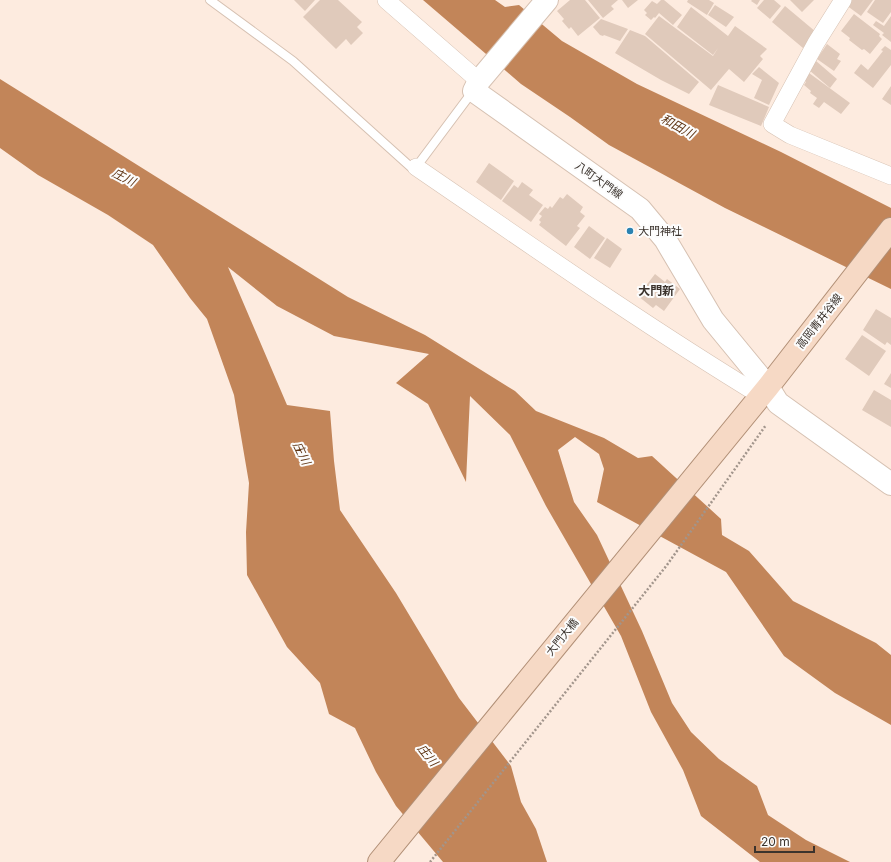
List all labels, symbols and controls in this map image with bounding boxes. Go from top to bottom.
water label: 和田川 [659,111,699,142]
street label: 八町大門線 [572,158,626,202]
water label: 庄川 [110,165,140,190]
place label: 大門神社 [638,224,682,238]
marker: 大門神社 [625,226,635,236]
district label: 大門新 [638,283,674,298]
street label: 高岡青井谷線 [793,291,845,351]
water label: 庄川 [290,439,315,469]
street label: 大門大橋 [543,615,581,659]
water label: 庄川 [415,741,443,771]
scale bar [755,828,814,854]
text: 20 m [761,834,790,849]

